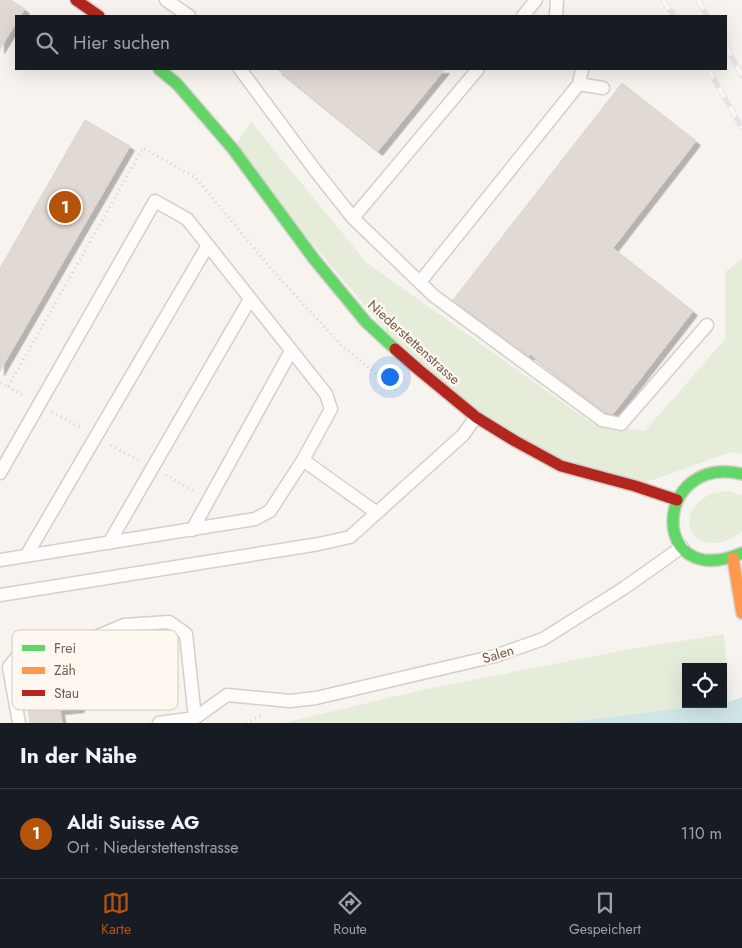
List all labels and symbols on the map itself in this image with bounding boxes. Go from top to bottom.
pin: 1 [49,188,81,226]
street label: Niederstettenstrasse [363,295,465,389]
your location [377,364,403,390]
legend [12,630,178,710]
text: Frei [54,638,76,658]
street label: Salen [480,640,516,668]
text: Zäh [54,660,76,680]
text: Stau [54,683,79,703]

